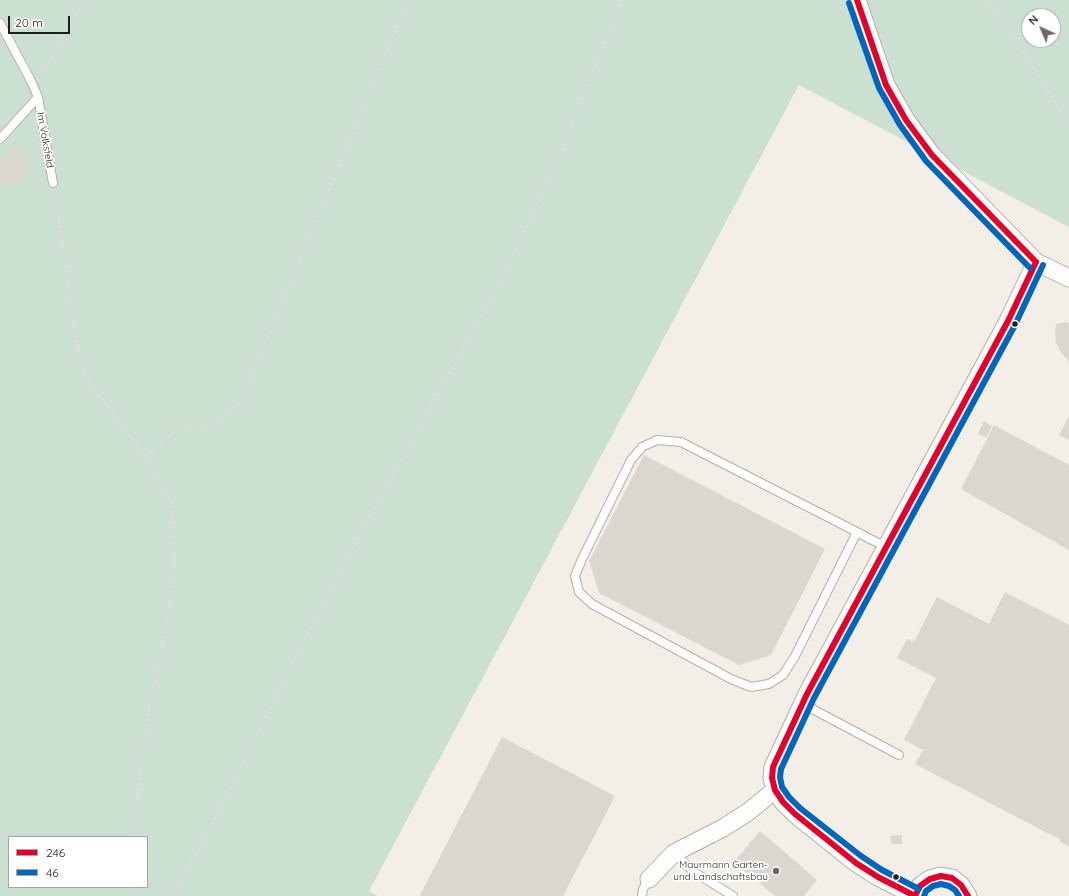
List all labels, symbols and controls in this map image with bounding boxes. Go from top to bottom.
scale bar [10,8,72,34]
north arrow [1021,8,1061,48]
text: N [1026,12,1041,28]
text: 20 m [15,15,43,30]
street label: Im Volksfeld [34,111,56,169]
unlabelled marker [1010,319,1020,329]
legend [8,836,148,888]
text: 246 [46,845,65,860]
place label: Maurmann Garten- und Landschaftsbau [673,859,768,882]
text: 46 [46,865,59,880]
marker: Maurmann Garten- und Landschaftsbau [771,866,781,876]
unlabelled marker [891,872,901,882]

